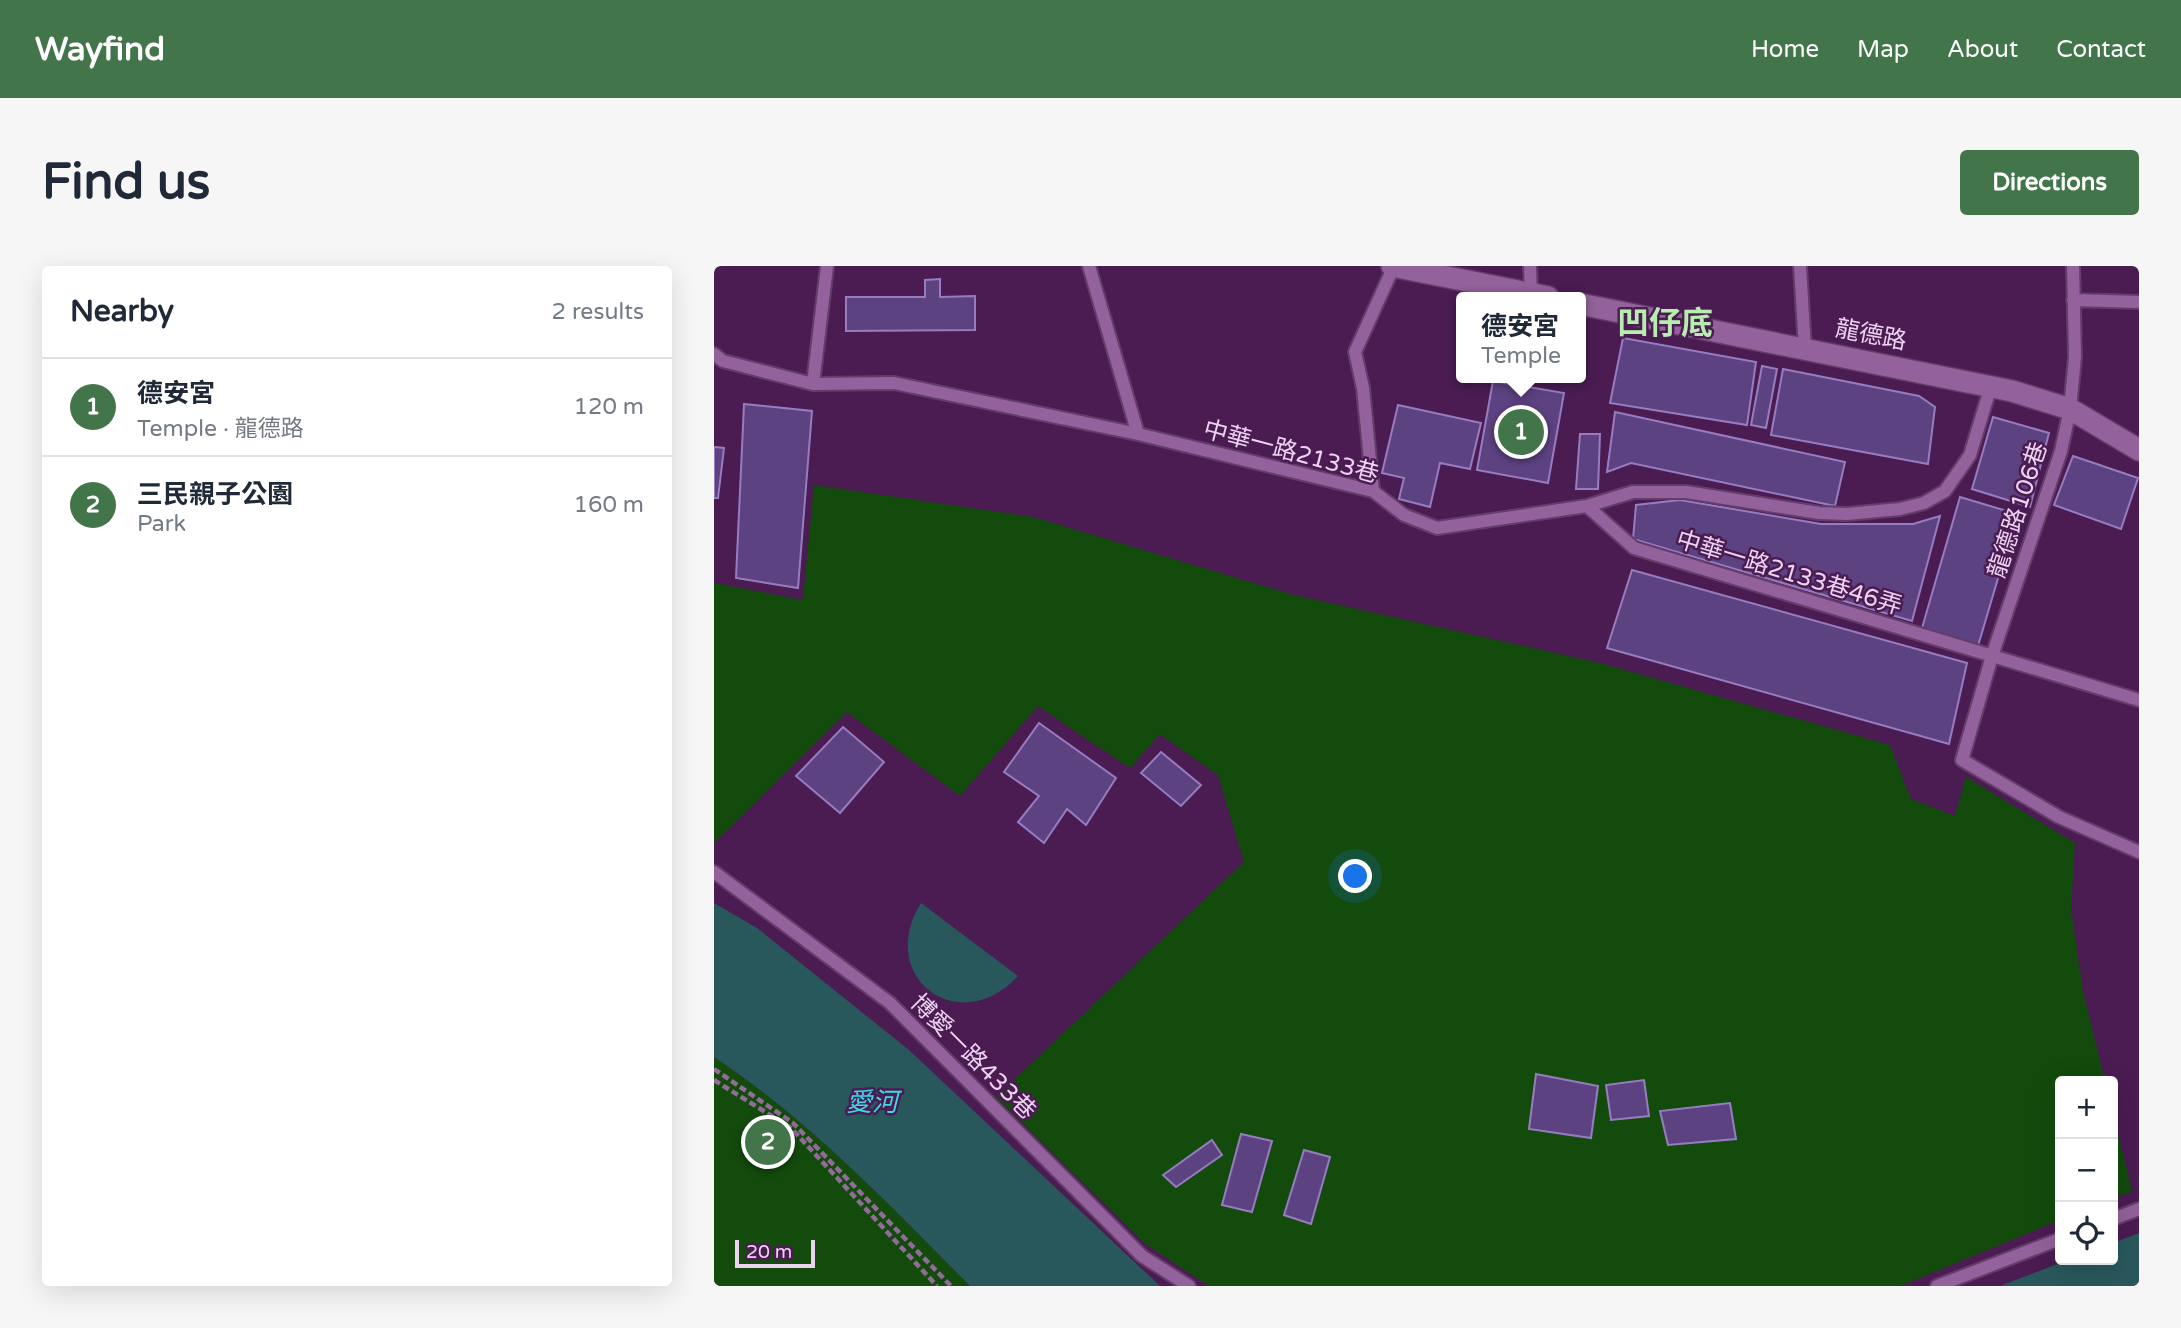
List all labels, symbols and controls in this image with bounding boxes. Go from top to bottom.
text: Wayfind [35,30,165,69]
text: Home [1751,35,1819,64]
text: Map [1857,35,1909,64]
text: About [1947,35,2018,64]
text: Contact [2056,35,2146,64]
button: Directions [1960,150,2139,215]
text: Find us [42,153,210,212]
popup [1456,292,1586,383]
text: Nearby [70,293,174,330]
text: 2 results [551,298,644,326]
district label: 凹仔底 [1617,305,1713,343]
text: 德安宮 [1481,311,1559,342]
street label: 龍德路 [1833,314,1909,356]
text: Temple [1481,342,1561,370]
text: 德安宮 [137,378,215,409]
text: 1 [86,393,100,421]
text: 120 m [574,393,644,421]
pin: 1 [1498,406,1544,458]
text: Temple · 龍德路 [137,415,304,443]
street label: 中華一路2133巷 [1200,415,1382,489]
street label: 龍德路106巷 [1982,438,2054,582]
text: 三民親子公園 [137,479,293,510]
text: 2 [86,491,100,519]
text: 160 m [574,491,644,519]
text: Park [137,510,186,538]
street label: 中華一路2133巷46弄 [1673,525,1905,621]
your location [1338,859,1372,893]
street label: 博愛一路433巷 [904,988,1042,1126]
map controls [2055,1076,2118,1265]
button: + [2055,1076,2118,1139]
water label: 愛河 [846,1087,903,1118]
pin: 2 [745,1116,791,1168]
button: − [2055,1139,2118,1202]
button: locate [2055,1202,2118,1265]
scale bar [735,1237,816,1269]
text: 20 m [746,1241,792,1263]

